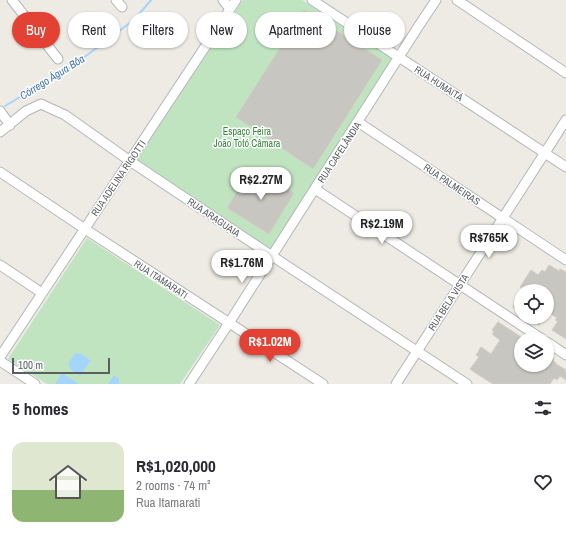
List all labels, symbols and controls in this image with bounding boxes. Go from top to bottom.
chip: Buy [12,12,60,48]
chip: Rent [68,12,120,48]
chip: Filters [128,12,188,48]
chip: New [196,12,247,48]
chip: Apartment [255,12,336,48]
chip: House [344,12,405,48]
water label: Córrego Água Bôa [17,51,87,103]
street label: RUA HUMAITÁ [412,63,466,104]
street label: RUA CAFELÂNDIA [315,119,364,185]
park label: Espaço Feira João Totó Câmara [214,125,281,150]
street label: RUA ADELINA RIGOTTI [88,138,149,219]
street label: RUA PALMEIRAS [421,161,483,208]
pin: R$2.27M [224,167,298,201]
text: R$2.27M [239,171,283,188]
street label: RUA ARAGUAIA [185,195,243,240]
pin: R$2.19M [345,211,419,245]
text: R$2.19M [360,215,404,232]
pin: R$765K [456,225,522,259]
text: R$765K [469,229,509,246]
pin: R$1.76M [205,250,279,284]
text: R$1.76M [220,254,264,271]
street label: RUA ITAMARATI [131,257,190,302]
street label: RUA BELA VISTA [425,271,472,333]
map controls [514,284,554,372]
button: locate [514,284,554,324]
pin: R$1.02M [233,329,307,363]
button: layers [514,332,554,372]
text: R$1.02M [248,333,292,350]
scale bar [12,356,110,375]
text: 100 m [18,358,43,372]
text: 5 homes [12,397,69,420]
icon: filters [532,397,554,419]
text: R$1,020,000 [136,454,216,477]
icon: home [44,458,92,506]
icon: heart [532,471,554,493]
text: 2 rooms · 74 m² [136,477,211,494]
text: Rua Itamarati [136,494,201,511]

